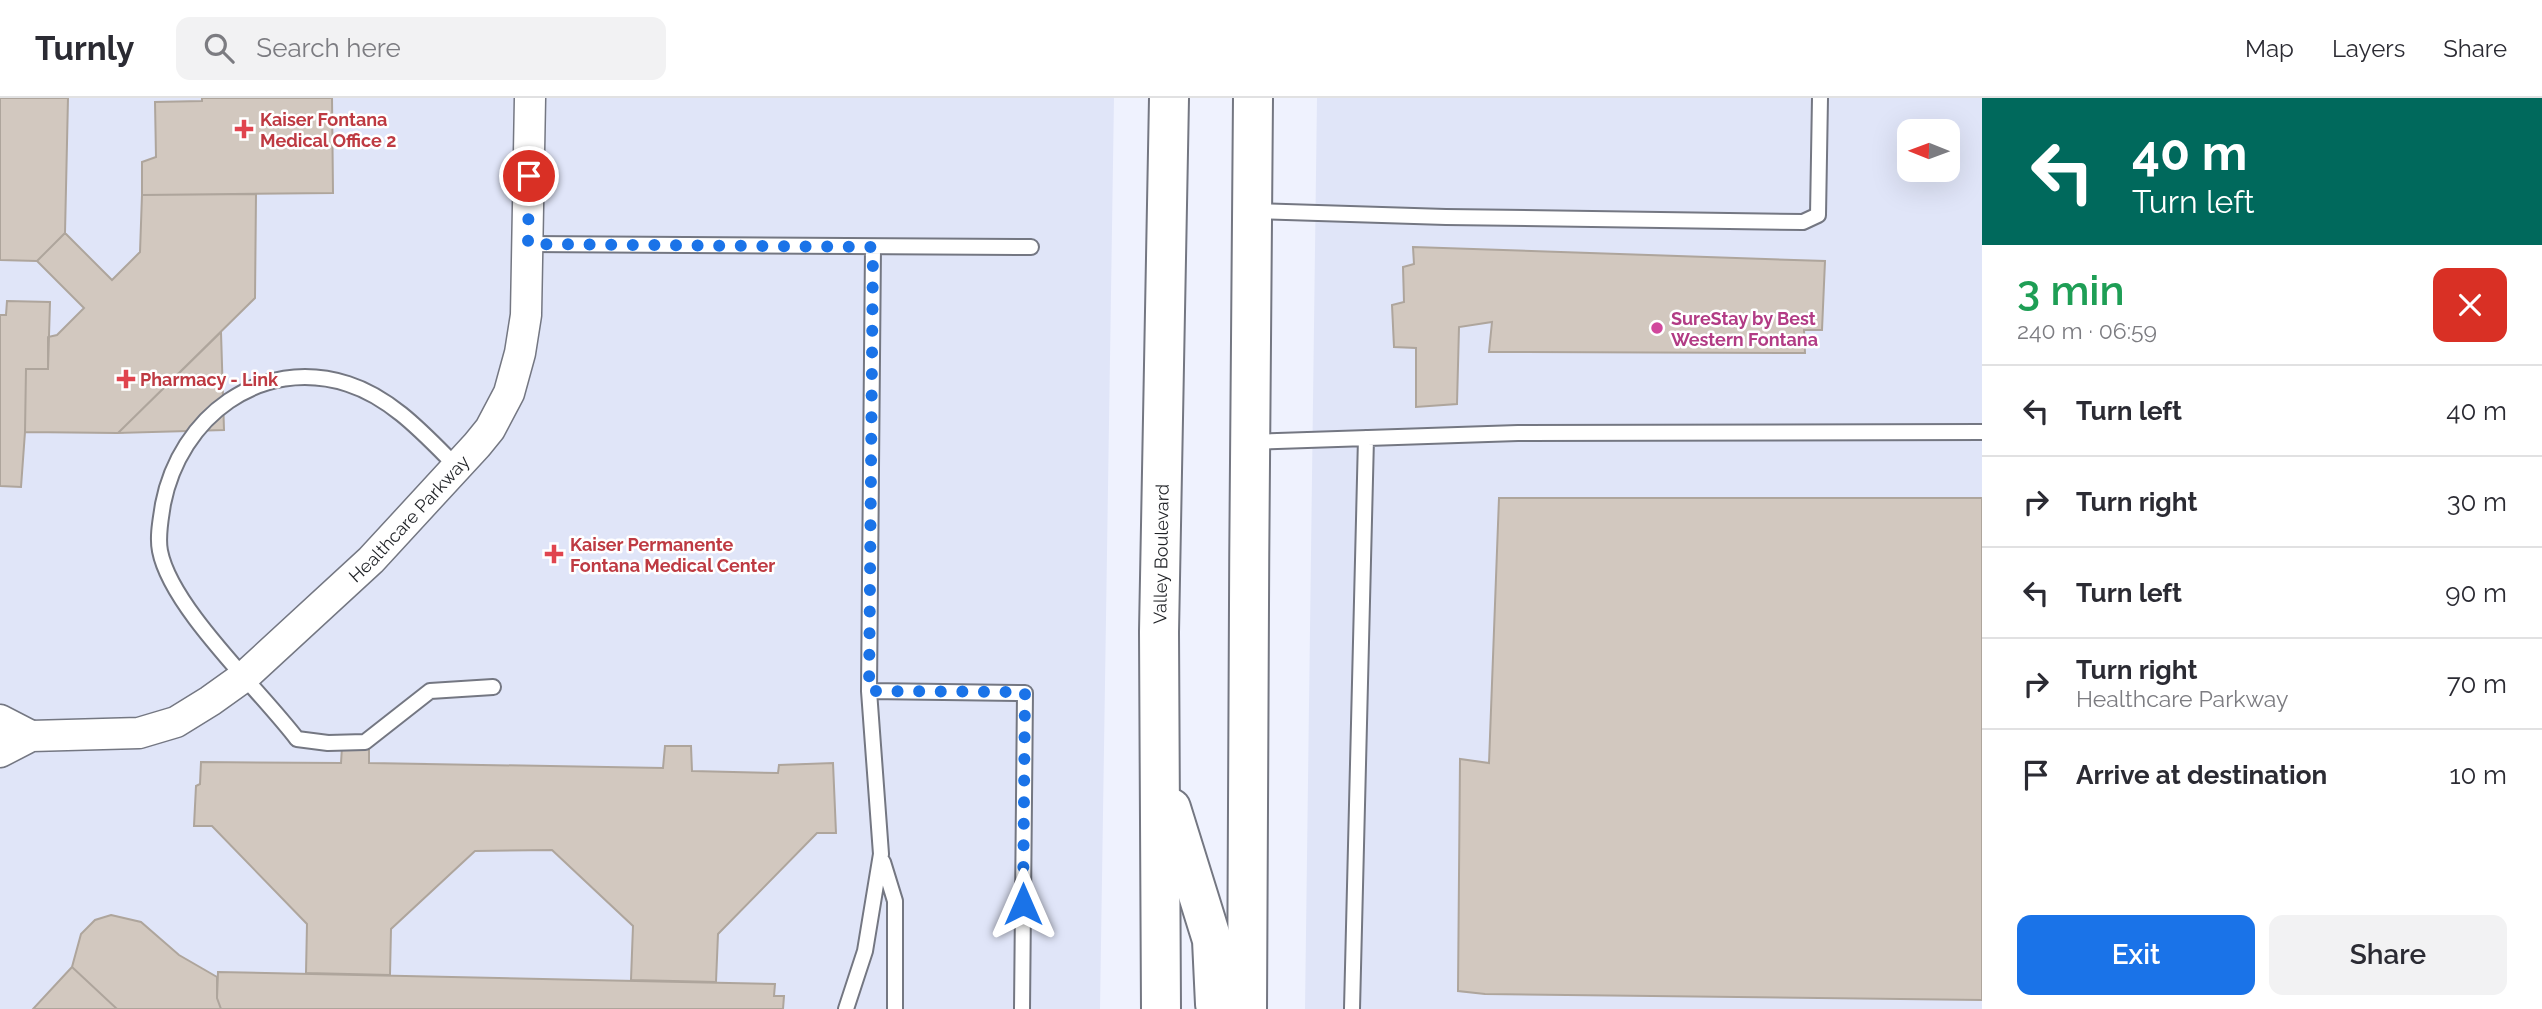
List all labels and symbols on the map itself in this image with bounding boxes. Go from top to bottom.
place label: Kaiser Fontana Medical Office 2 [260,109,396,151]
marker: Kaiser Fontana Medical Office 2 [234,119,254,139]
north arrow [1897,119,1960,182]
pin [499,146,559,206]
place label: SureStay by Best Western Fontana [1671,308,1818,350]
marker: SureStay by Best Western Fontana [1649,320,1665,336]
place label: Pharmacy - Link [140,369,279,390]
marker: Pharmacy - Link [118,371,134,387]
street label: Healthcare Parkway [344,450,473,586]
street label: Valley Boulevard [1149,484,1172,624]
place label: Kaiser Permanente Fontana Medical Center [570,534,775,576]
marker: Kaiser Permanente Fontana Medical Center [544,544,564,564]
position arrow [986,867,1060,941]

